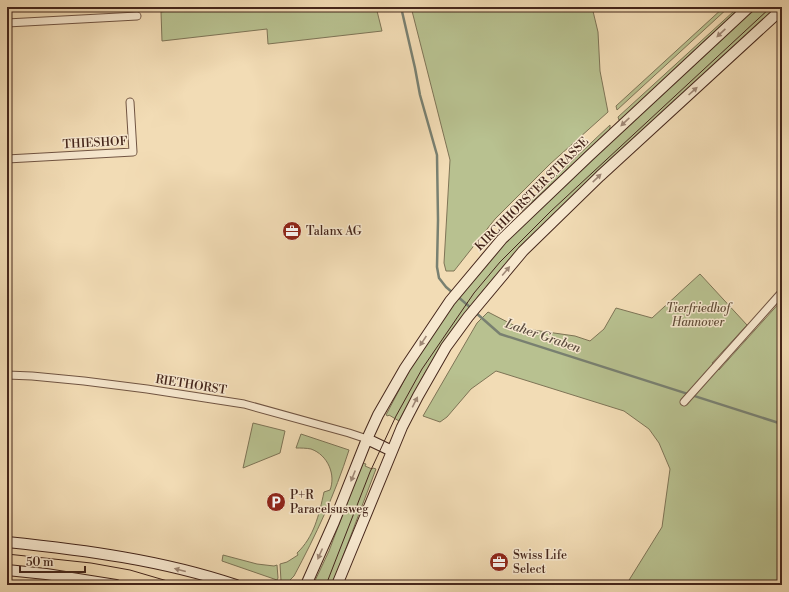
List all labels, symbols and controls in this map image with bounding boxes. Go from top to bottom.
one-way arrow [716,29,726,38]
one-way arrow [688,86,698,95]
one-way arrow [620,117,630,126]
street label: THIESHOF [62,134,128,152]
street label: KIRCHHORSTER STRASSE [472,134,592,254]
one-way arrow [592,174,603,183]
office icon: Talanx AG [281,220,303,242]
place label: Talanx AG [306,224,362,239]
one-way arrow [502,265,511,276]
park label: Tierfriedhof Hannover [666,301,733,330]
water label: Laher Graben [502,315,583,357]
one-way arrow [419,336,427,346]
street label: RIETHORST [154,372,228,398]
one-way arrow [411,396,418,407]
one-way arrow [349,470,355,482]
place label: P+R Paracelsusweg [290,488,369,517]
parking icon: P+R Paracelsusweg [265,491,287,513]
scale bar [20,548,85,574]
one-way arrow [317,548,323,559]
place label: Swiss Life Select [513,548,567,577]
office icon: Swiss Life Select [488,551,510,573]
text: 50 m [26,555,54,570]
one-way arrow [174,566,187,572]

